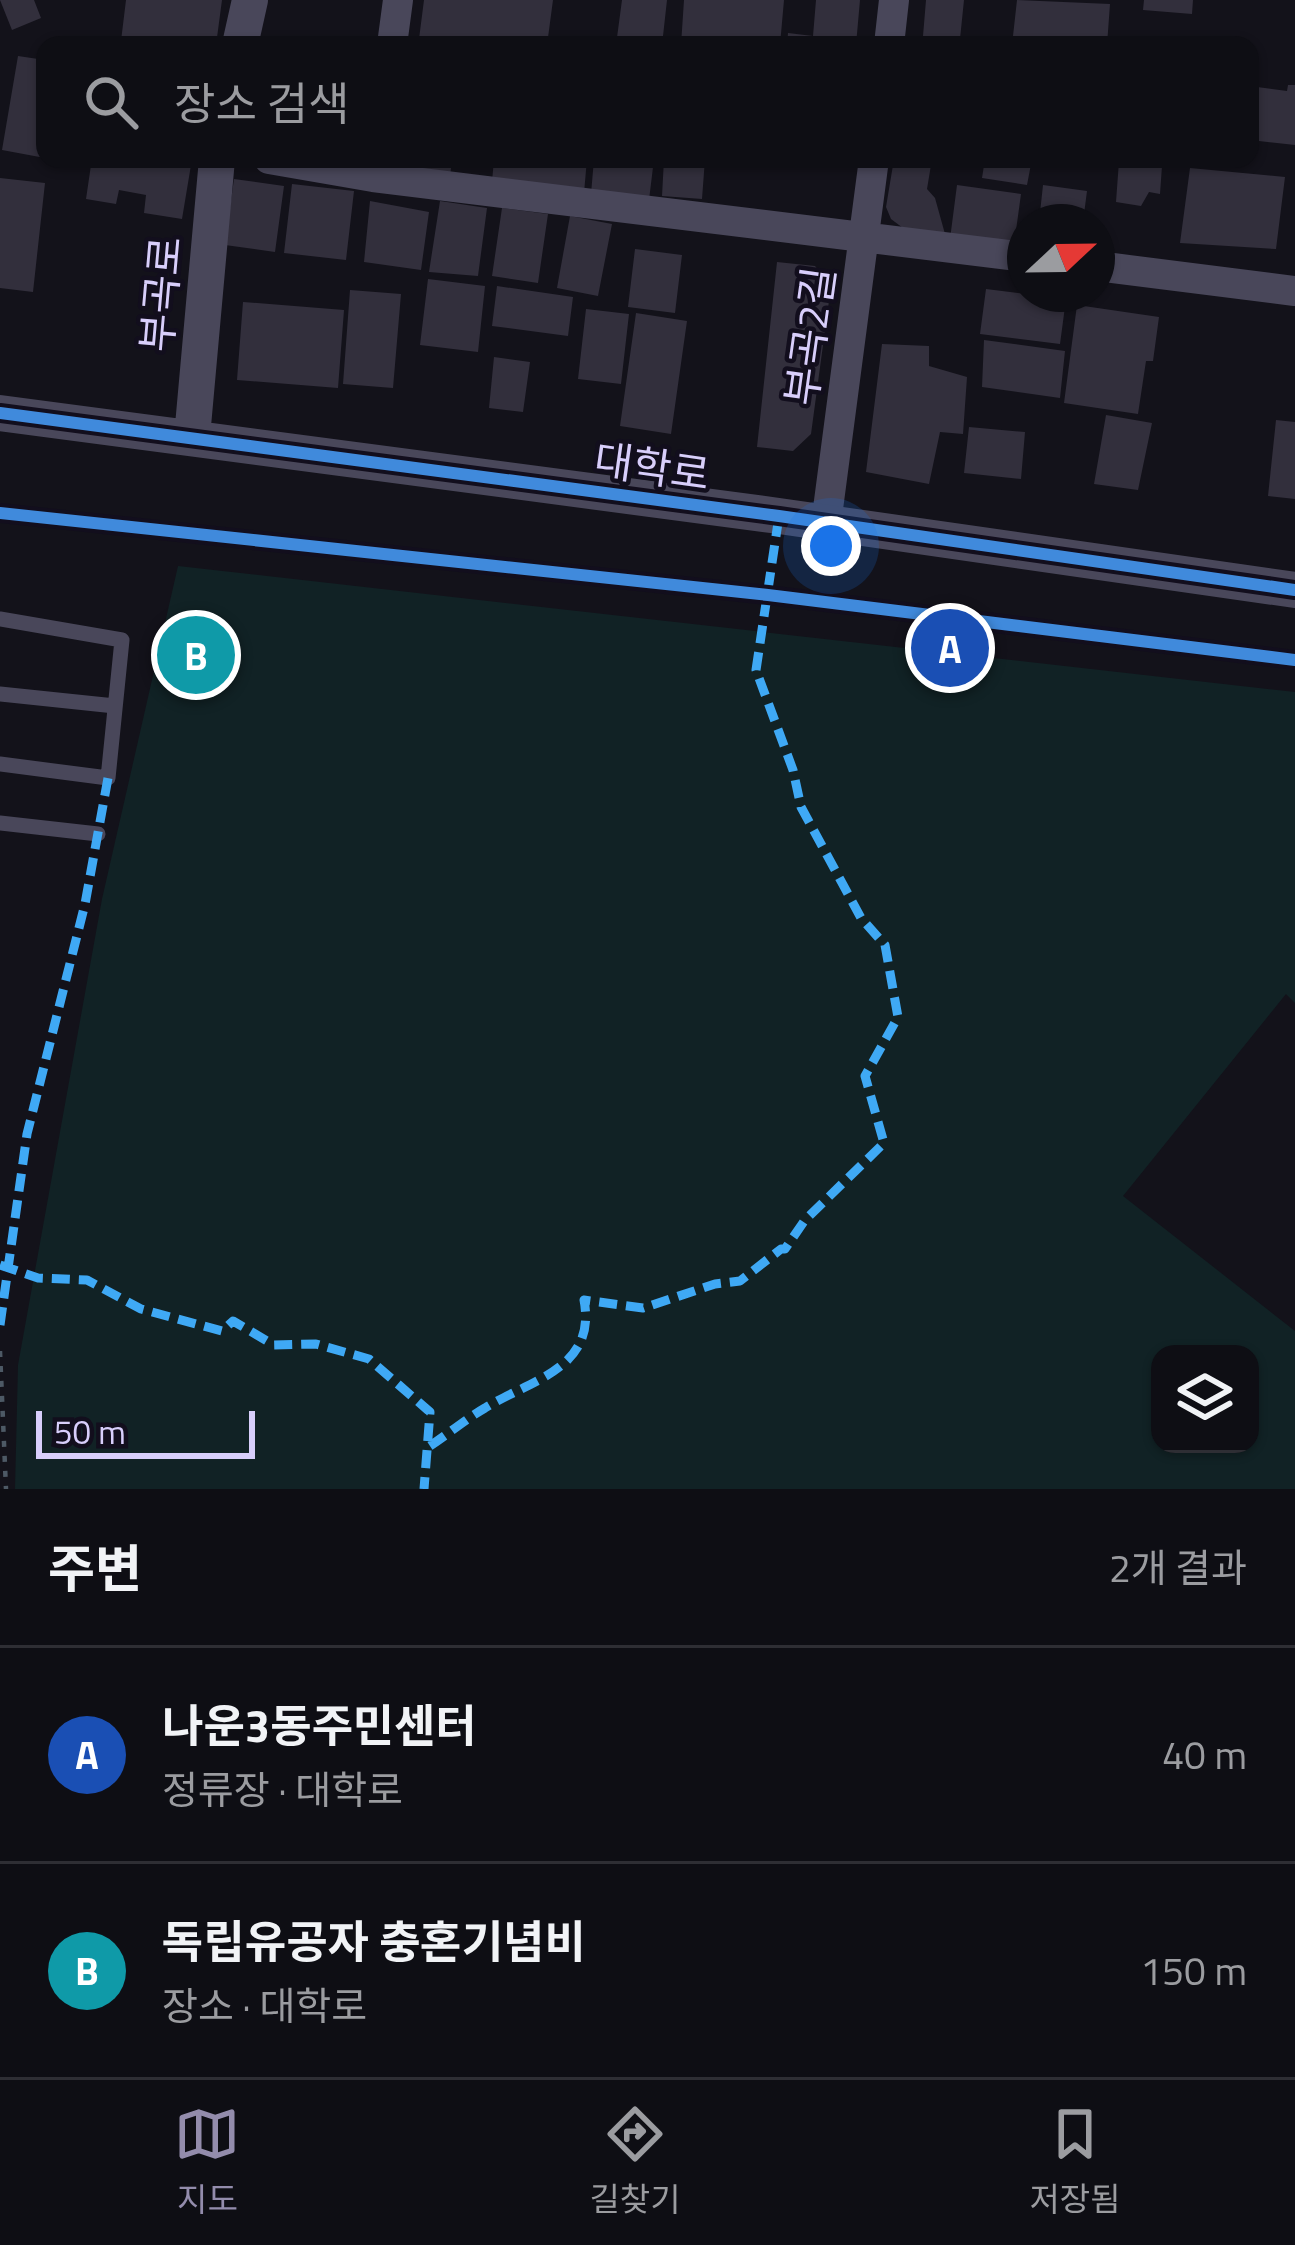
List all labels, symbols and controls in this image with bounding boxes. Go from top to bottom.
search box [36,36,1259,168]
icon: search [78,69,144,135]
text: 장소 검색 [174,69,350,137]
north arrow [1007,204,1115,312]
street label: 부곡로 [123,233,197,355]
street label: 부곡2길 [768,262,850,410]
street label: 대학로 [590,426,714,506]
your location [801,516,861,576]
pin: A [911,603,989,693]
pin: B [157,610,235,700]
map controls [1151,1345,1259,1453]
button: layers [1151,1345,1259,1453]
scale bar [36,1405,255,1458]
text: 50 m [54,1407,126,1457]
text: 주변 [48,1529,142,1607]
text: 2개 결과 [1109,1538,1247,1597]
text: 나운3동주민센터 [162,1691,477,1759]
text: A [75,1725,99,1784]
text: 40 m [1162,1725,1247,1784]
text: 정류장 · 대학로 [162,1760,403,1819]
text: 독립유공자 충혼기념비 [162,1907,586,1975]
text: B [75,1941,99,2000]
text: 150 m [1140,1941,1247,2000]
text: 장소 · 대학로 [162,1976,367,2035]
tab: 지도 [174,2101,240,2224]
tab: 길찾기 [589,2101,681,2224]
tab: 저장됨 [1029,2101,1121,2224]

